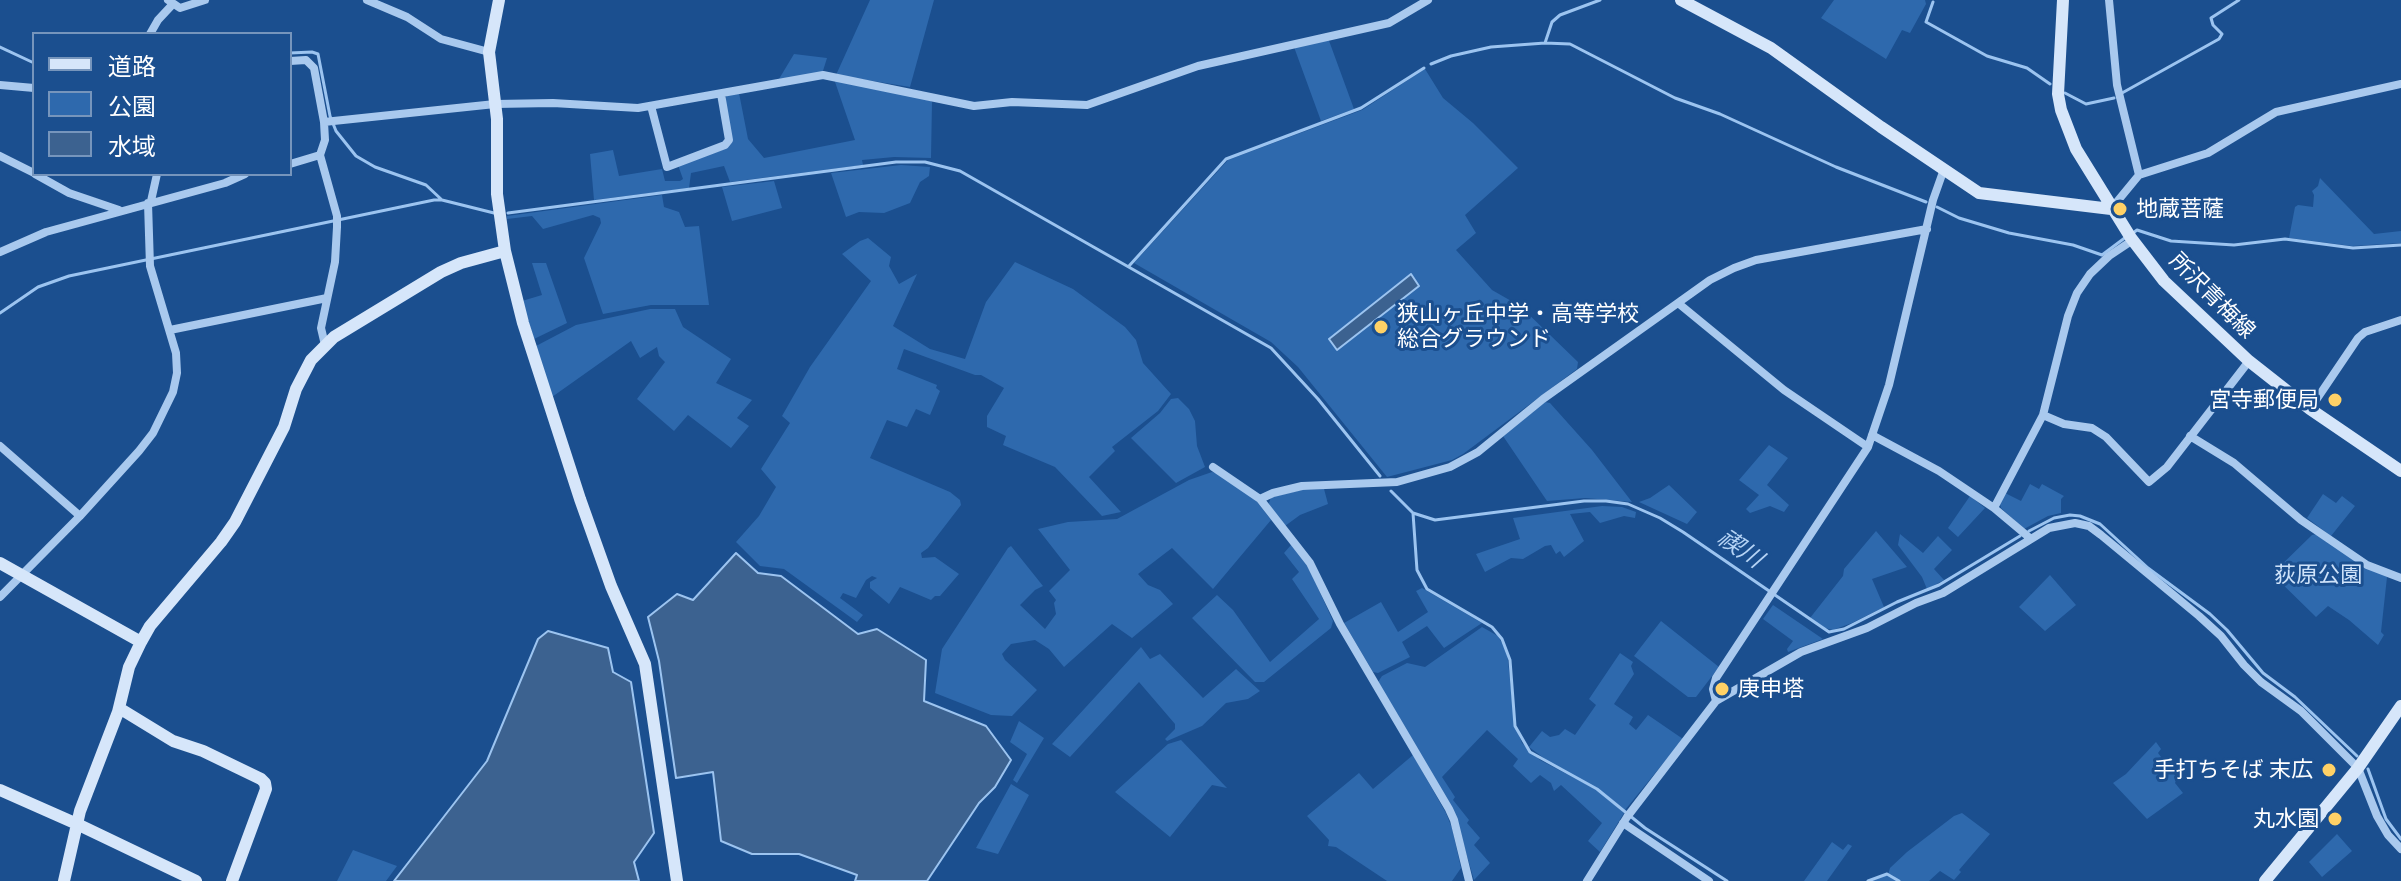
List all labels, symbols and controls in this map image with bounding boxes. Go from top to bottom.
legend [32,32,292,176]
text: 道路 [108,52,156,81]
text: 公園 [108,92,156,121]
text: 水域 [108,132,156,161]
place label: 地蔵菩薩 [2136,196,2224,222]
marker: 地蔵菩薩 [2111,200,2129,218]
street label: 所沢青梅線 [2164,248,2260,344]
place label: 狭山ヶ丘中学・高等学校 総合グラウンド [1397,301,1639,352]
marker: 狭山ヶ丘中学・高等学校 総合グラウンド [1372,318,1390,336]
place label: 宮寺郵便局 [2209,387,2319,413]
marker: 宮寺郵便局 [2326,391,2344,409]
water label: 禊川 [1712,524,1768,574]
park label: 荻原公園 [2274,562,2362,588]
place label: 庚申塔 [1738,676,1804,702]
marker: 庚申塔 [1713,680,1731,698]
place label: 手打ちそば 末広 [2153,757,2313,783]
marker: 手打ちそば 末広 [2320,761,2338,779]
place label: 丸水園 [2253,806,2319,832]
marker: 丸水園 [2326,810,2344,828]

